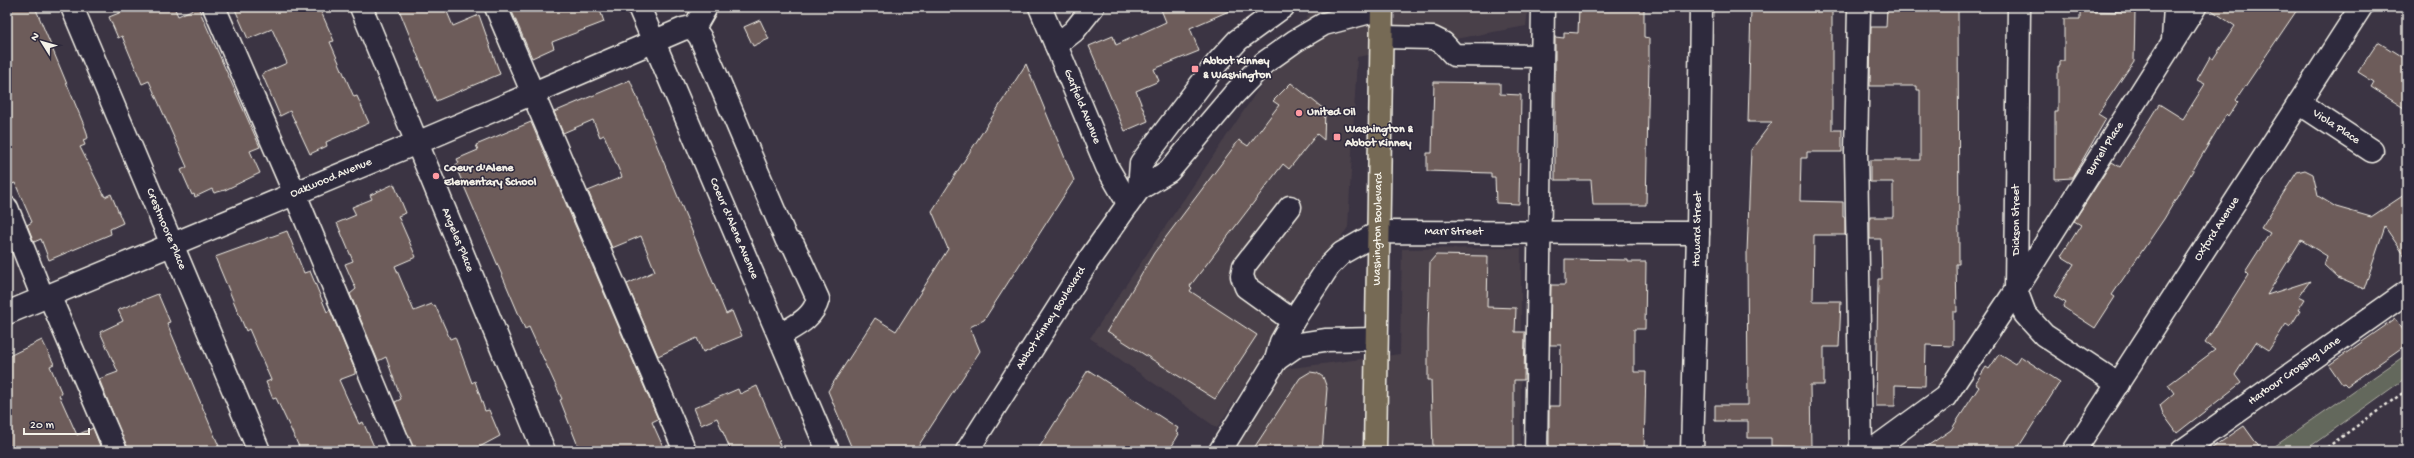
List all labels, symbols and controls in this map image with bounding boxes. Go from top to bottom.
north arrow [22,22,62,62]
text: N [29,31,43,44]
place label: Abbot Kinney & Washington [1202,55,1271,83]
marker: Abbot Kinney & Washington [1190,64,1200,74]
street label: Garfield Avenue [1060,67,1104,147]
place label: United Oil [1307,106,1356,120]
street label: Viola Place [2309,106,2363,148]
marker: United Oil [1294,108,1304,118]
street label: Burrell Place [2083,119,2128,179]
place label: Washington & Abbot Kinney [1344,123,1414,151]
marker: Washington & Abbot Kinney [1332,132,1342,142]
street label: Oakwood Avenue [288,155,375,202]
place label: Coeur d'Alene Elementary School [443,162,537,190]
marker: Coeur d'Alene Elementary School [431,171,441,181]
street label: Washington Boulevard [1371,172,1386,285]
street label: Coeur d'Alene Avenue [706,176,761,282]
street label: Dickson Street [2010,183,2024,257]
street label: Crestmoore Place [142,186,189,273]
street label: Howard Street [1690,190,1706,267]
street label: Oxford Avenue [2191,194,2244,264]
street label: Angeles Place [438,206,477,275]
street label: Marr Street [1424,225,1484,239]
street label: Abbot Kinney Boulevard [1013,264,1090,373]
street label: Harbour Crossing Lane [2246,333,2344,409]
scale bar [24,410,89,436]
text: 20 m [30,419,55,433]

